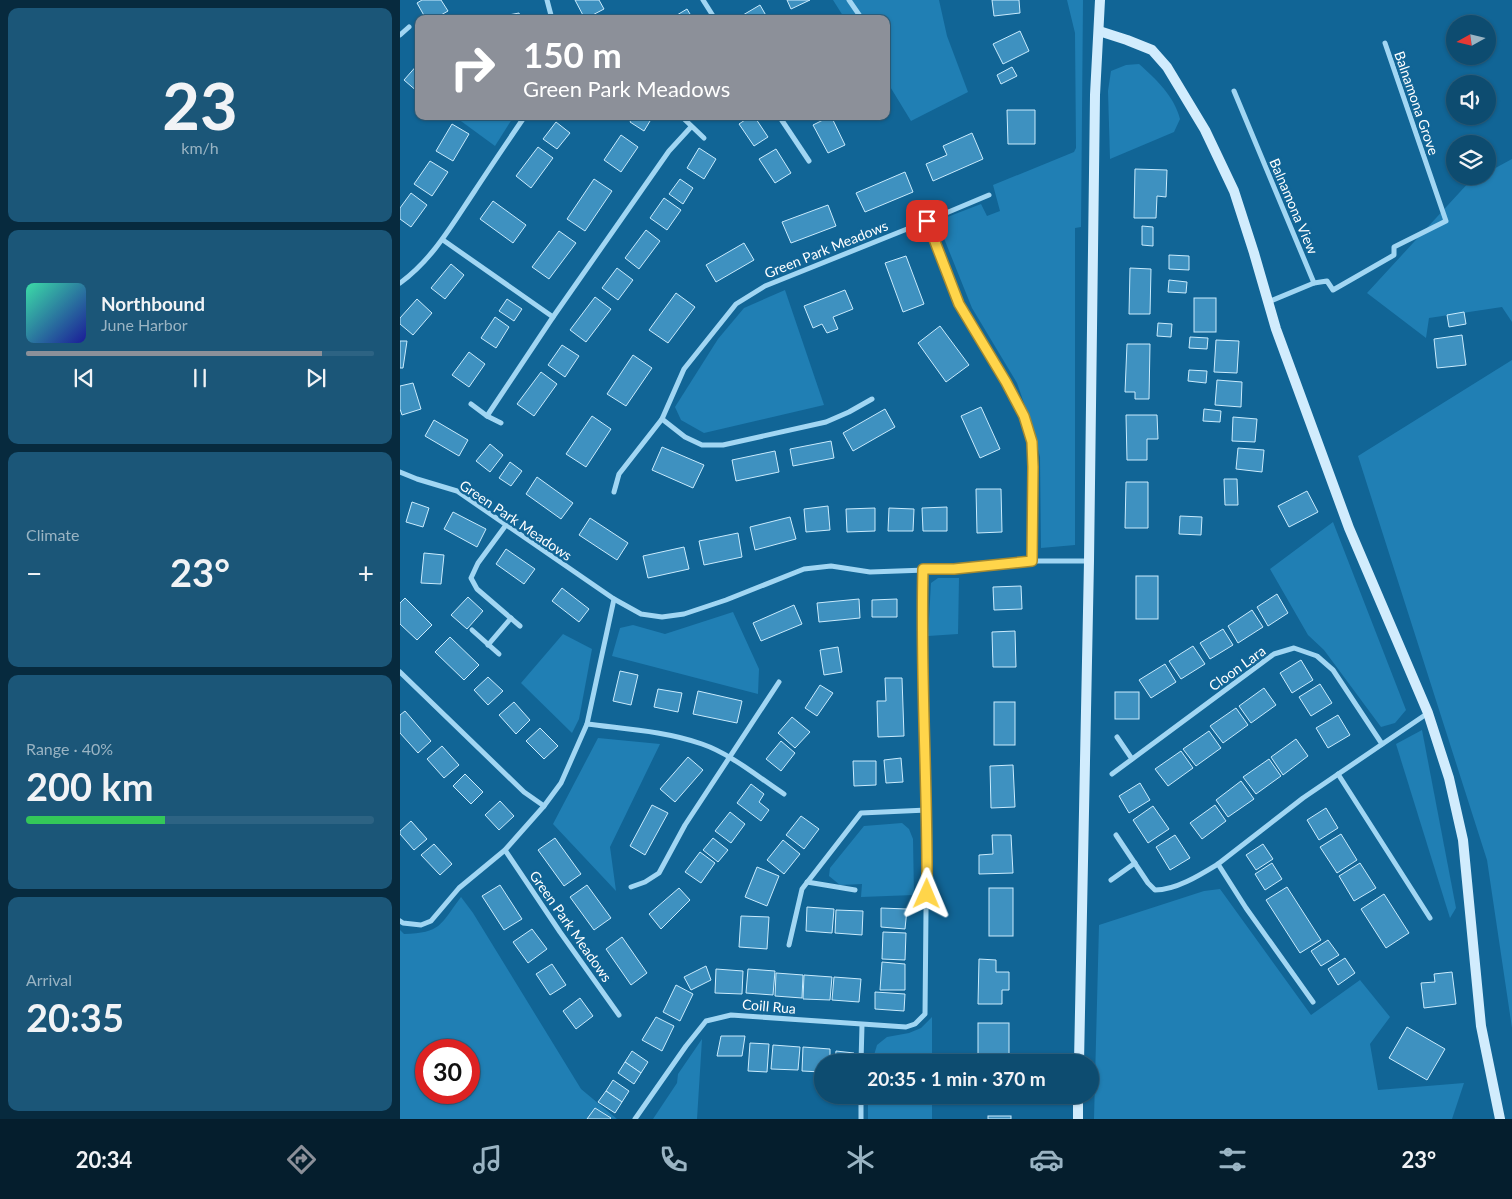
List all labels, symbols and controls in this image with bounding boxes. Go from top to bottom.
north arrow [1446,15,1496,65]
map controls [1446,15,1496,185]
text: 150 m [523,33,622,75]
icon: right [440,35,505,100]
street label: Balnamona Grove [1391,49,1443,157]
text: 23 [162,66,238,144]
text: Green Park Meadows [523,75,730,102]
button: sound [1446,75,1496,125]
button: layers [1446,135,1496,185]
text: km/h [181,138,219,157]
street label: Balnamona View [1266,156,1322,256]
pin [906,200,948,242]
icon: arrive [913,207,941,235]
street label: Green Park Meadows [762,216,890,282]
text: Northbound [101,292,205,315]
text: June Harbor [101,315,188,334]
icon: previous [70,364,98,392]
icon: pause [186,364,214,392]
icon: next [302,364,330,392]
street label: Green Park Meadows [457,476,575,564]
text: Climate [26,525,79,544]
text: 23° [170,549,230,595]
text: − [26,556,42,590]
text: + [358,556,374,590]
street label: Cloon Lara [1205,642,1269,694]
text: Range · 40% [26,739,113,758]
text: 200 km [26,763,154,809]
street label: Green Park Meadows [526,867,616,985]
position arrow [900,867,952,919]
text: Arrival [26,970,72,989]
text: 20:35 [26,994,124,1040]
street label: Coill Rua [741,995,797,1017]
speed limit sign: 30 [415,1039,480,1104]
text: 20:35 · 1 min · 370 m [867,1067,1046,1090]
icon: directions [284,1142,319,1177]
icon: music [470,1142,505,1177]
icon: phone [656,1142,691,1177]
icon: climate [843,1142,878,1177]
icon: car [1029,1142,1064,1177]
icon: filters [1215,1142,1250,1177]
text: 20:34 [76,1146,132,1173]
text: 23° [1402,1146,1436,1173]

